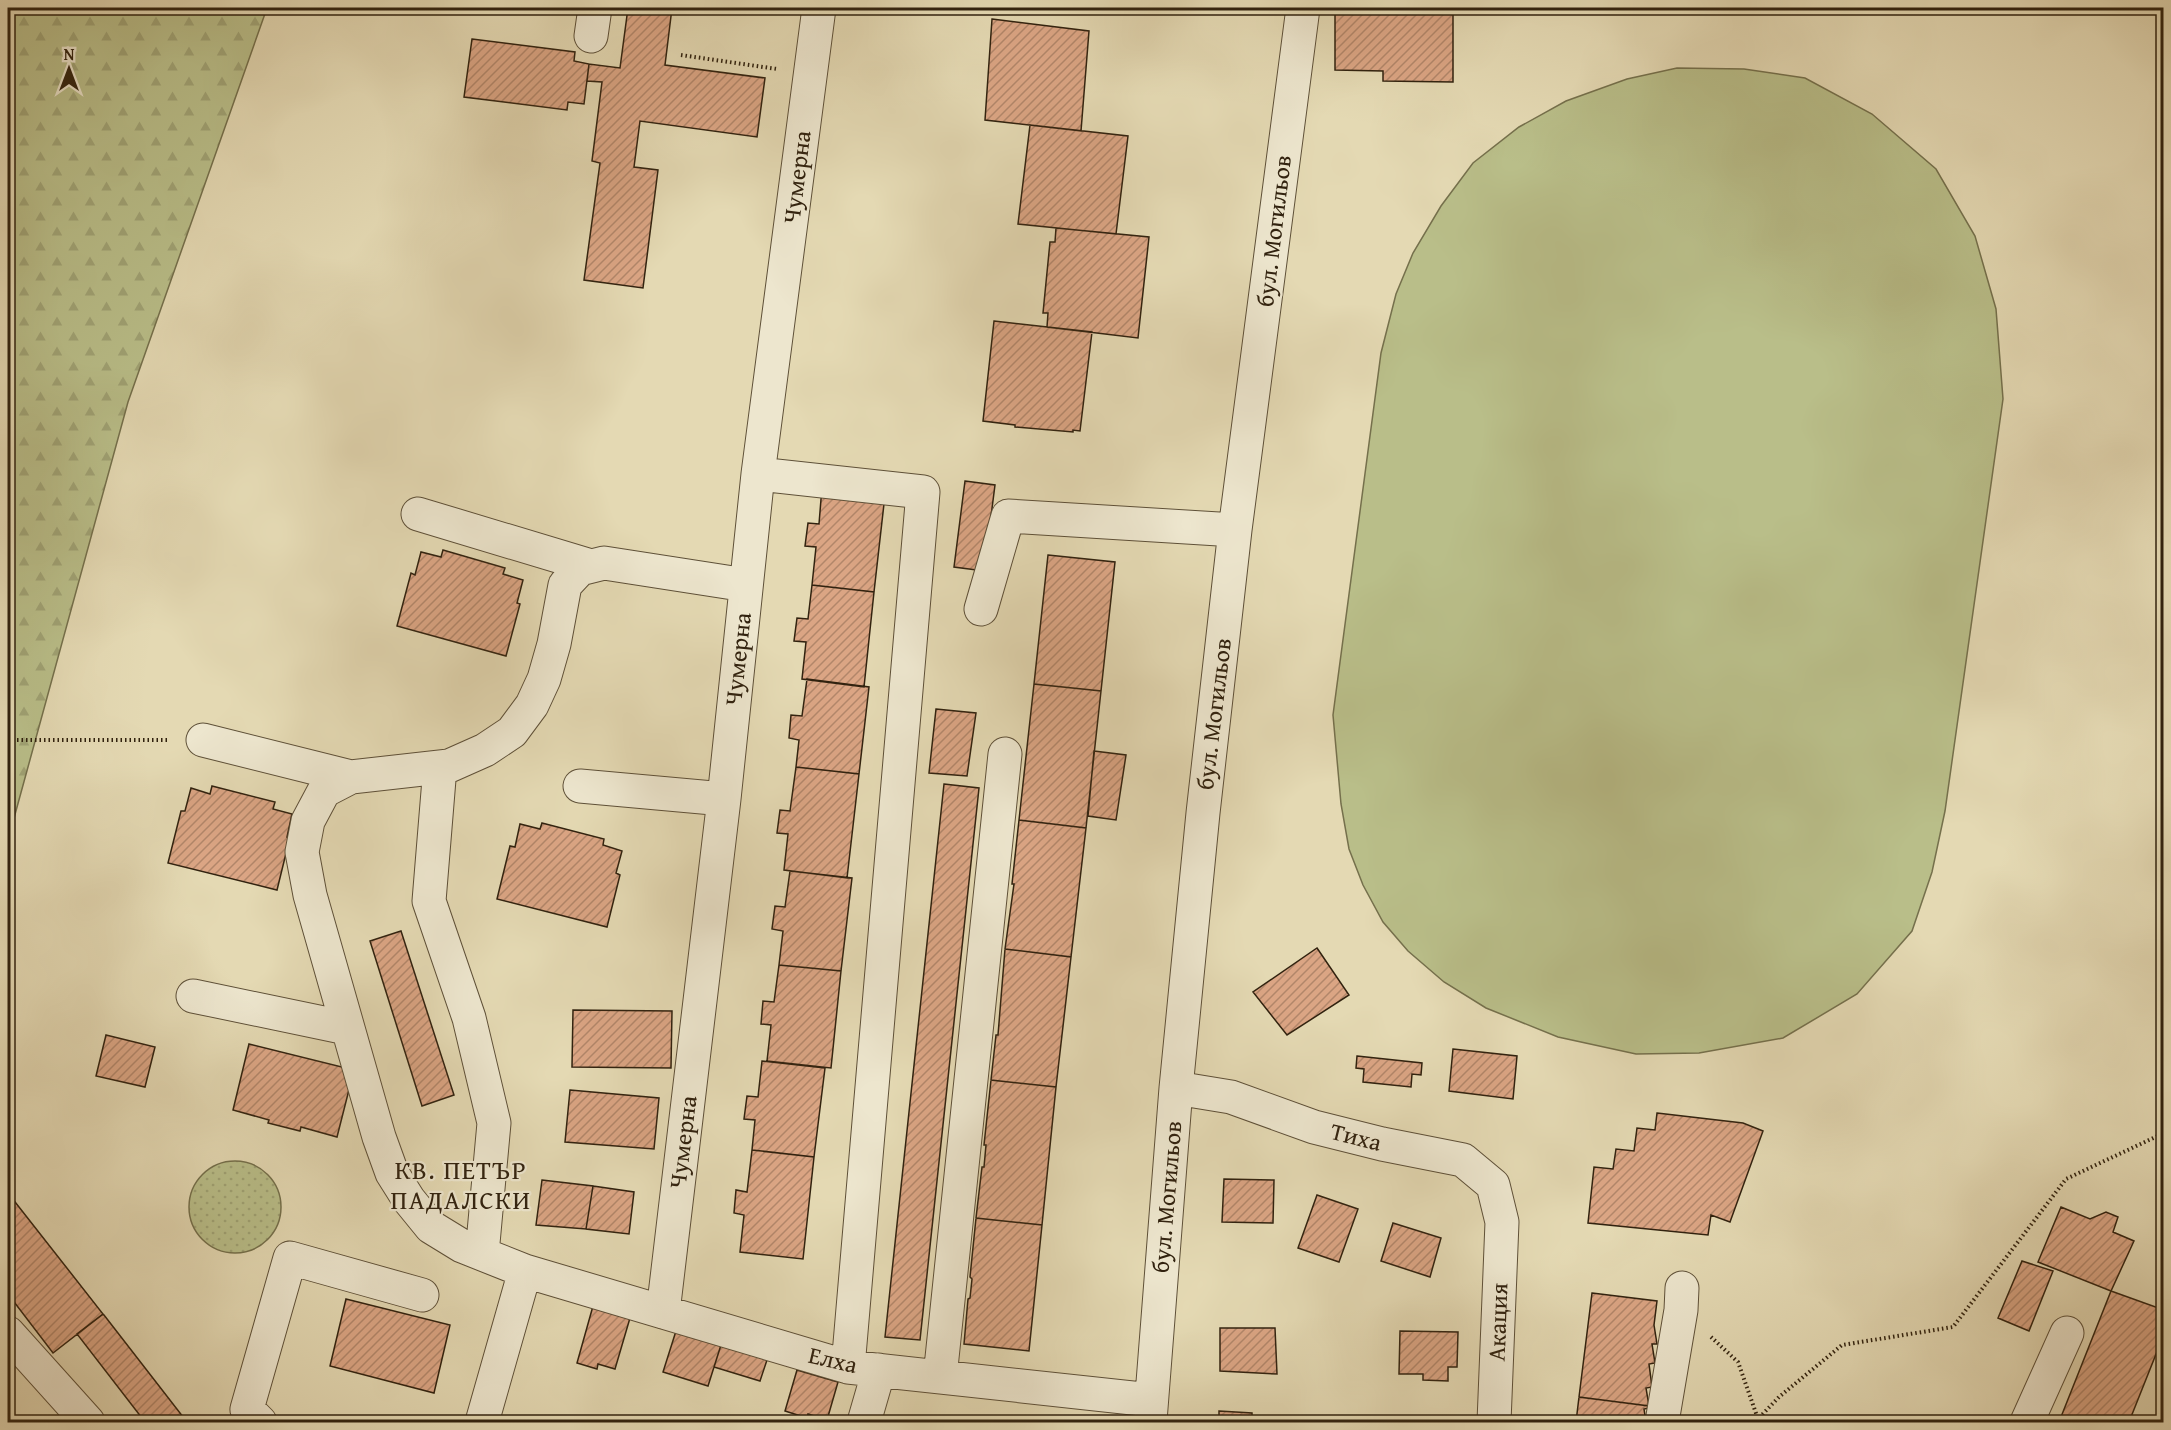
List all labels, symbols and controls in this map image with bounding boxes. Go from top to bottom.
north arrow [39,39,99,99]
text: N [64,42,75,66]
street label: Чумерна [773,128,820,226]
street label: бул. Могильов [1247,153,1300,309]
street label: Чумерна [715,610,760,707]
street label: бул. Могильов [1187,636,1240,792]
street label: Чумерна [659,1093,706,1191]
street label: Тиха [1327,1113,1386,1160]
street label: бул. Могильов [1142,1119,1191,1275]
district label: КВ. ПЕТЪР ПАДАЛСКИ [390,1150,532,1219]
street label: Акация [1479,1282,1516,1362]
street label: Елха [805,1337,861,1382]

